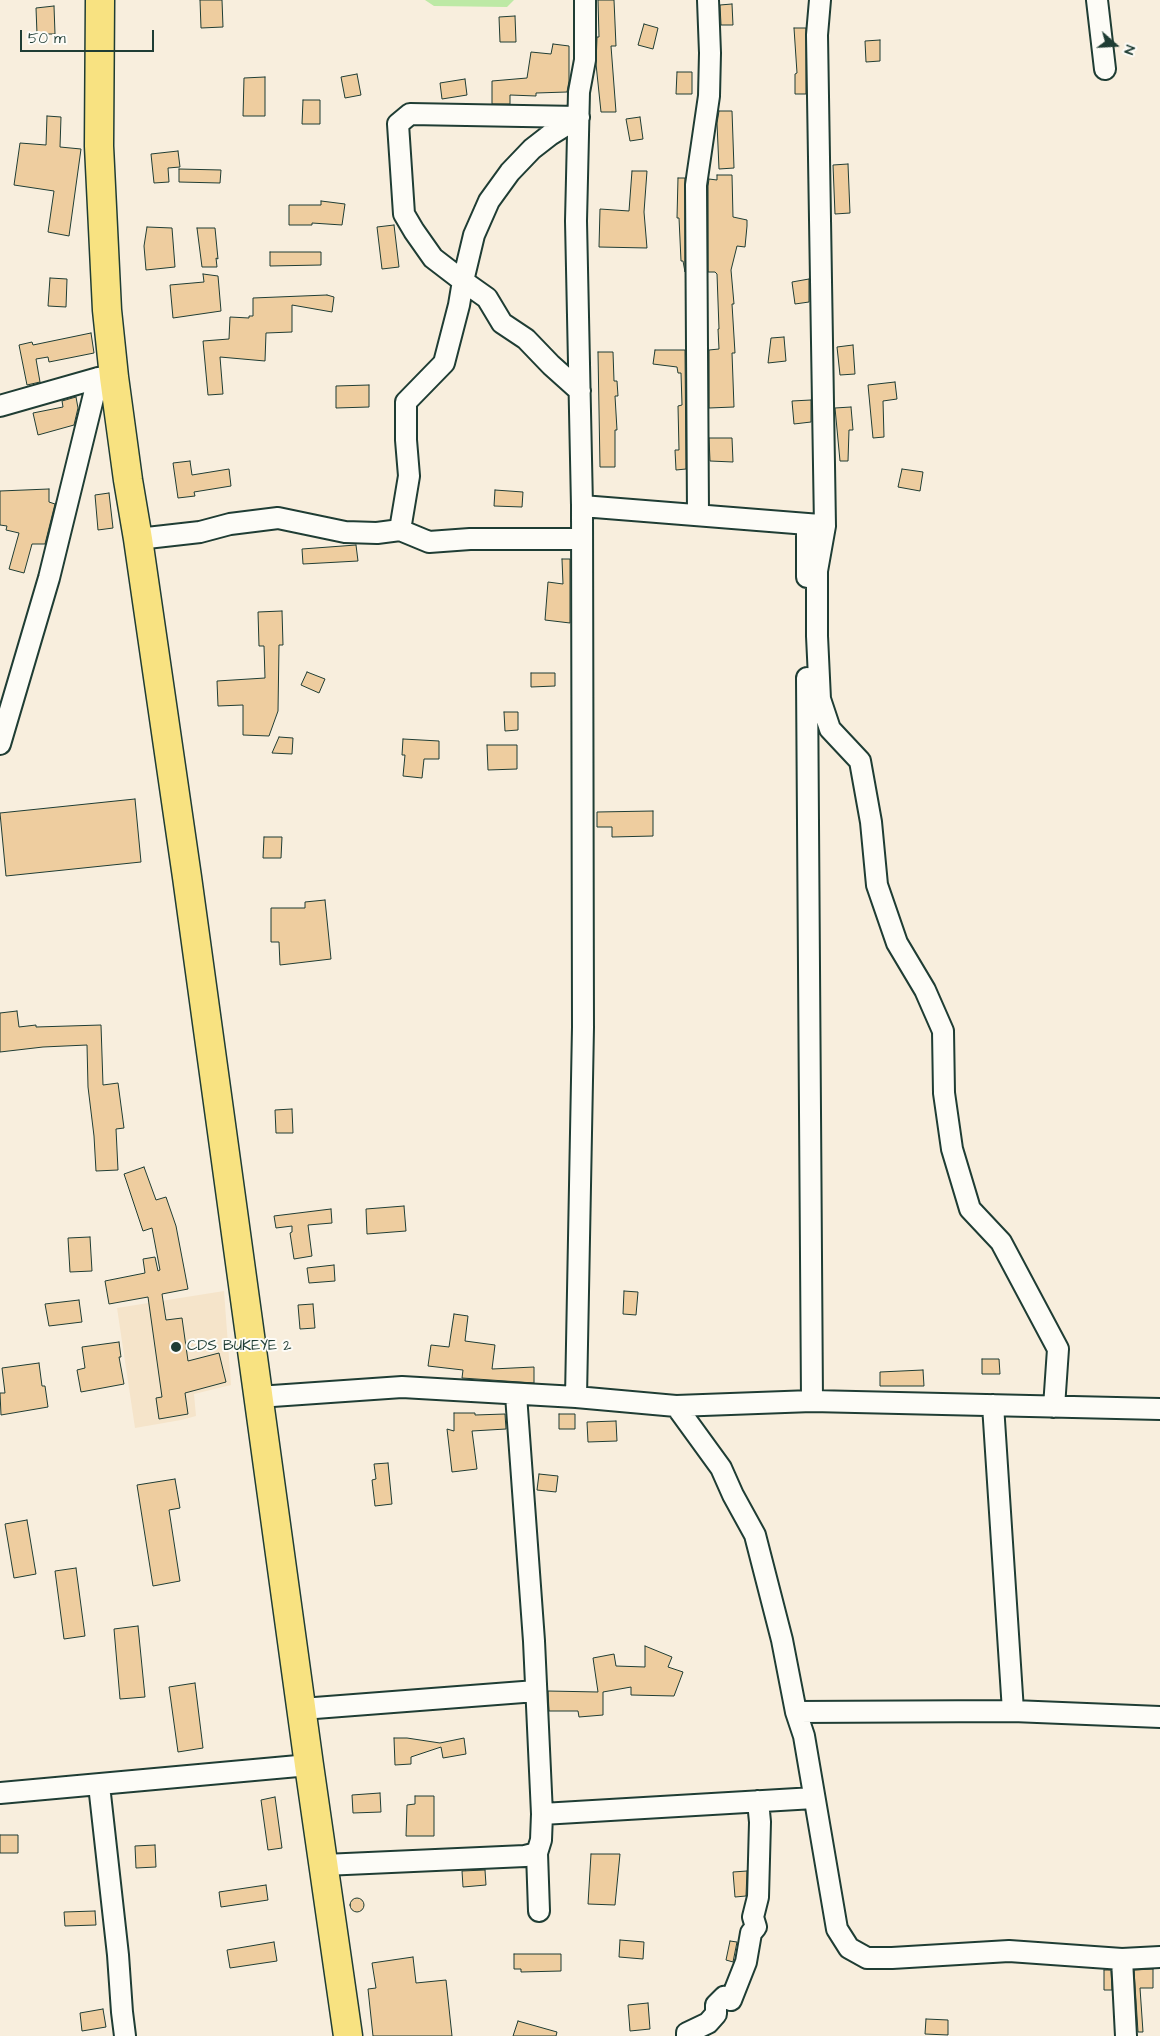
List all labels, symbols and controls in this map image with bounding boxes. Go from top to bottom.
scale bar [22,20,156,52]
north arrow [1090,20,1140,70]
text: 50 m [28,28,66,49]
text: N [1118,42,1140,57]
place label: CDS BUKEYE 2 [187,1338,292,1356]
marker: CDS BUKEYE 2 [169,1340,183,1354]

